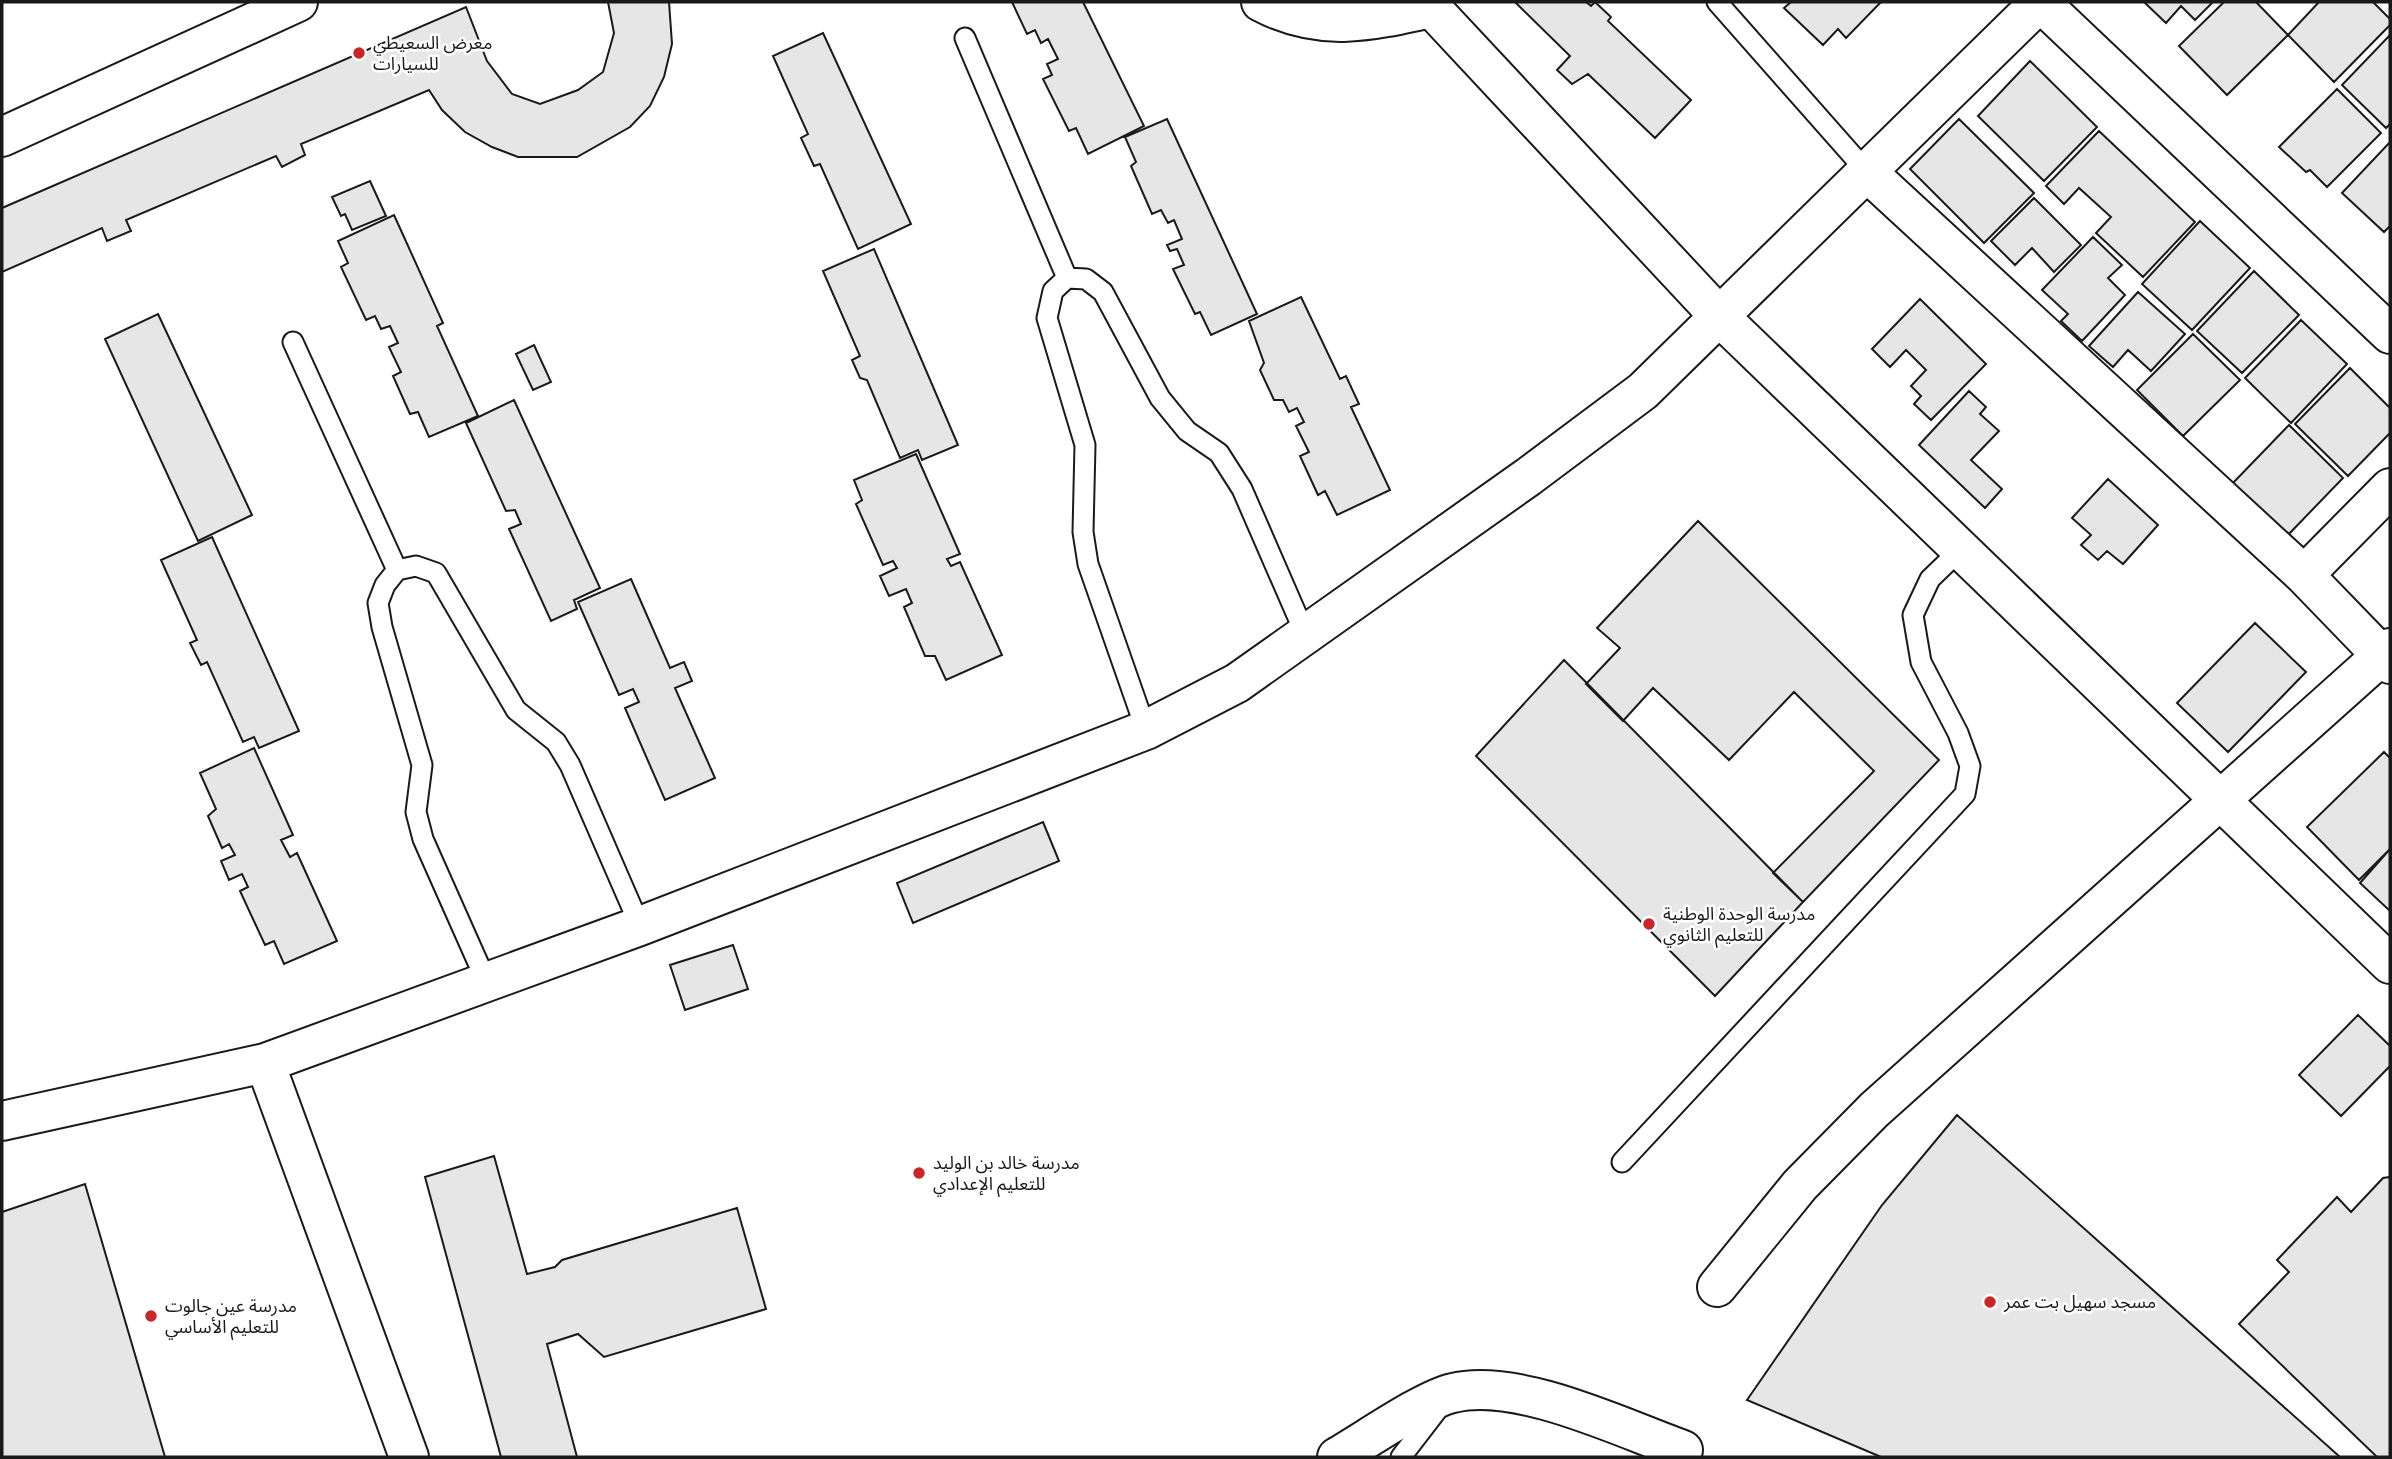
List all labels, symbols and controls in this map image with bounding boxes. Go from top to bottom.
place label: معرض السعيطي للسيارات [373,30,492,76]
marker: معرض السعيطي للسيارات [351,45,367,61]
place label: مدرسة الوحدة الوطنية للتعليم الثانوي [1663,901,1815,948]
marker: مدرسة الوحدة الوطنية للتعليم الثانوي [1641,916,1657,932]
place label: مدرسة خالد بن الوليد للتعليم الإعدادي [933,1150,1080,1197]
marker: مدرسة خالد بن الوليد للتعليم الإعدادي [911,1165,927,1181]
place label: مسجد سهيل بت عمر [2003,1289,2156,1314]
place label: مدرسة عين جالوت للتعليم الأساسي [165,1293,297,1340]
marker: مسجد سهيل بت عمر [1982,1294,1998,1310]
marker: مدرسة عين جالوت للتعليم الأساسي [143,1308,159,1324]

